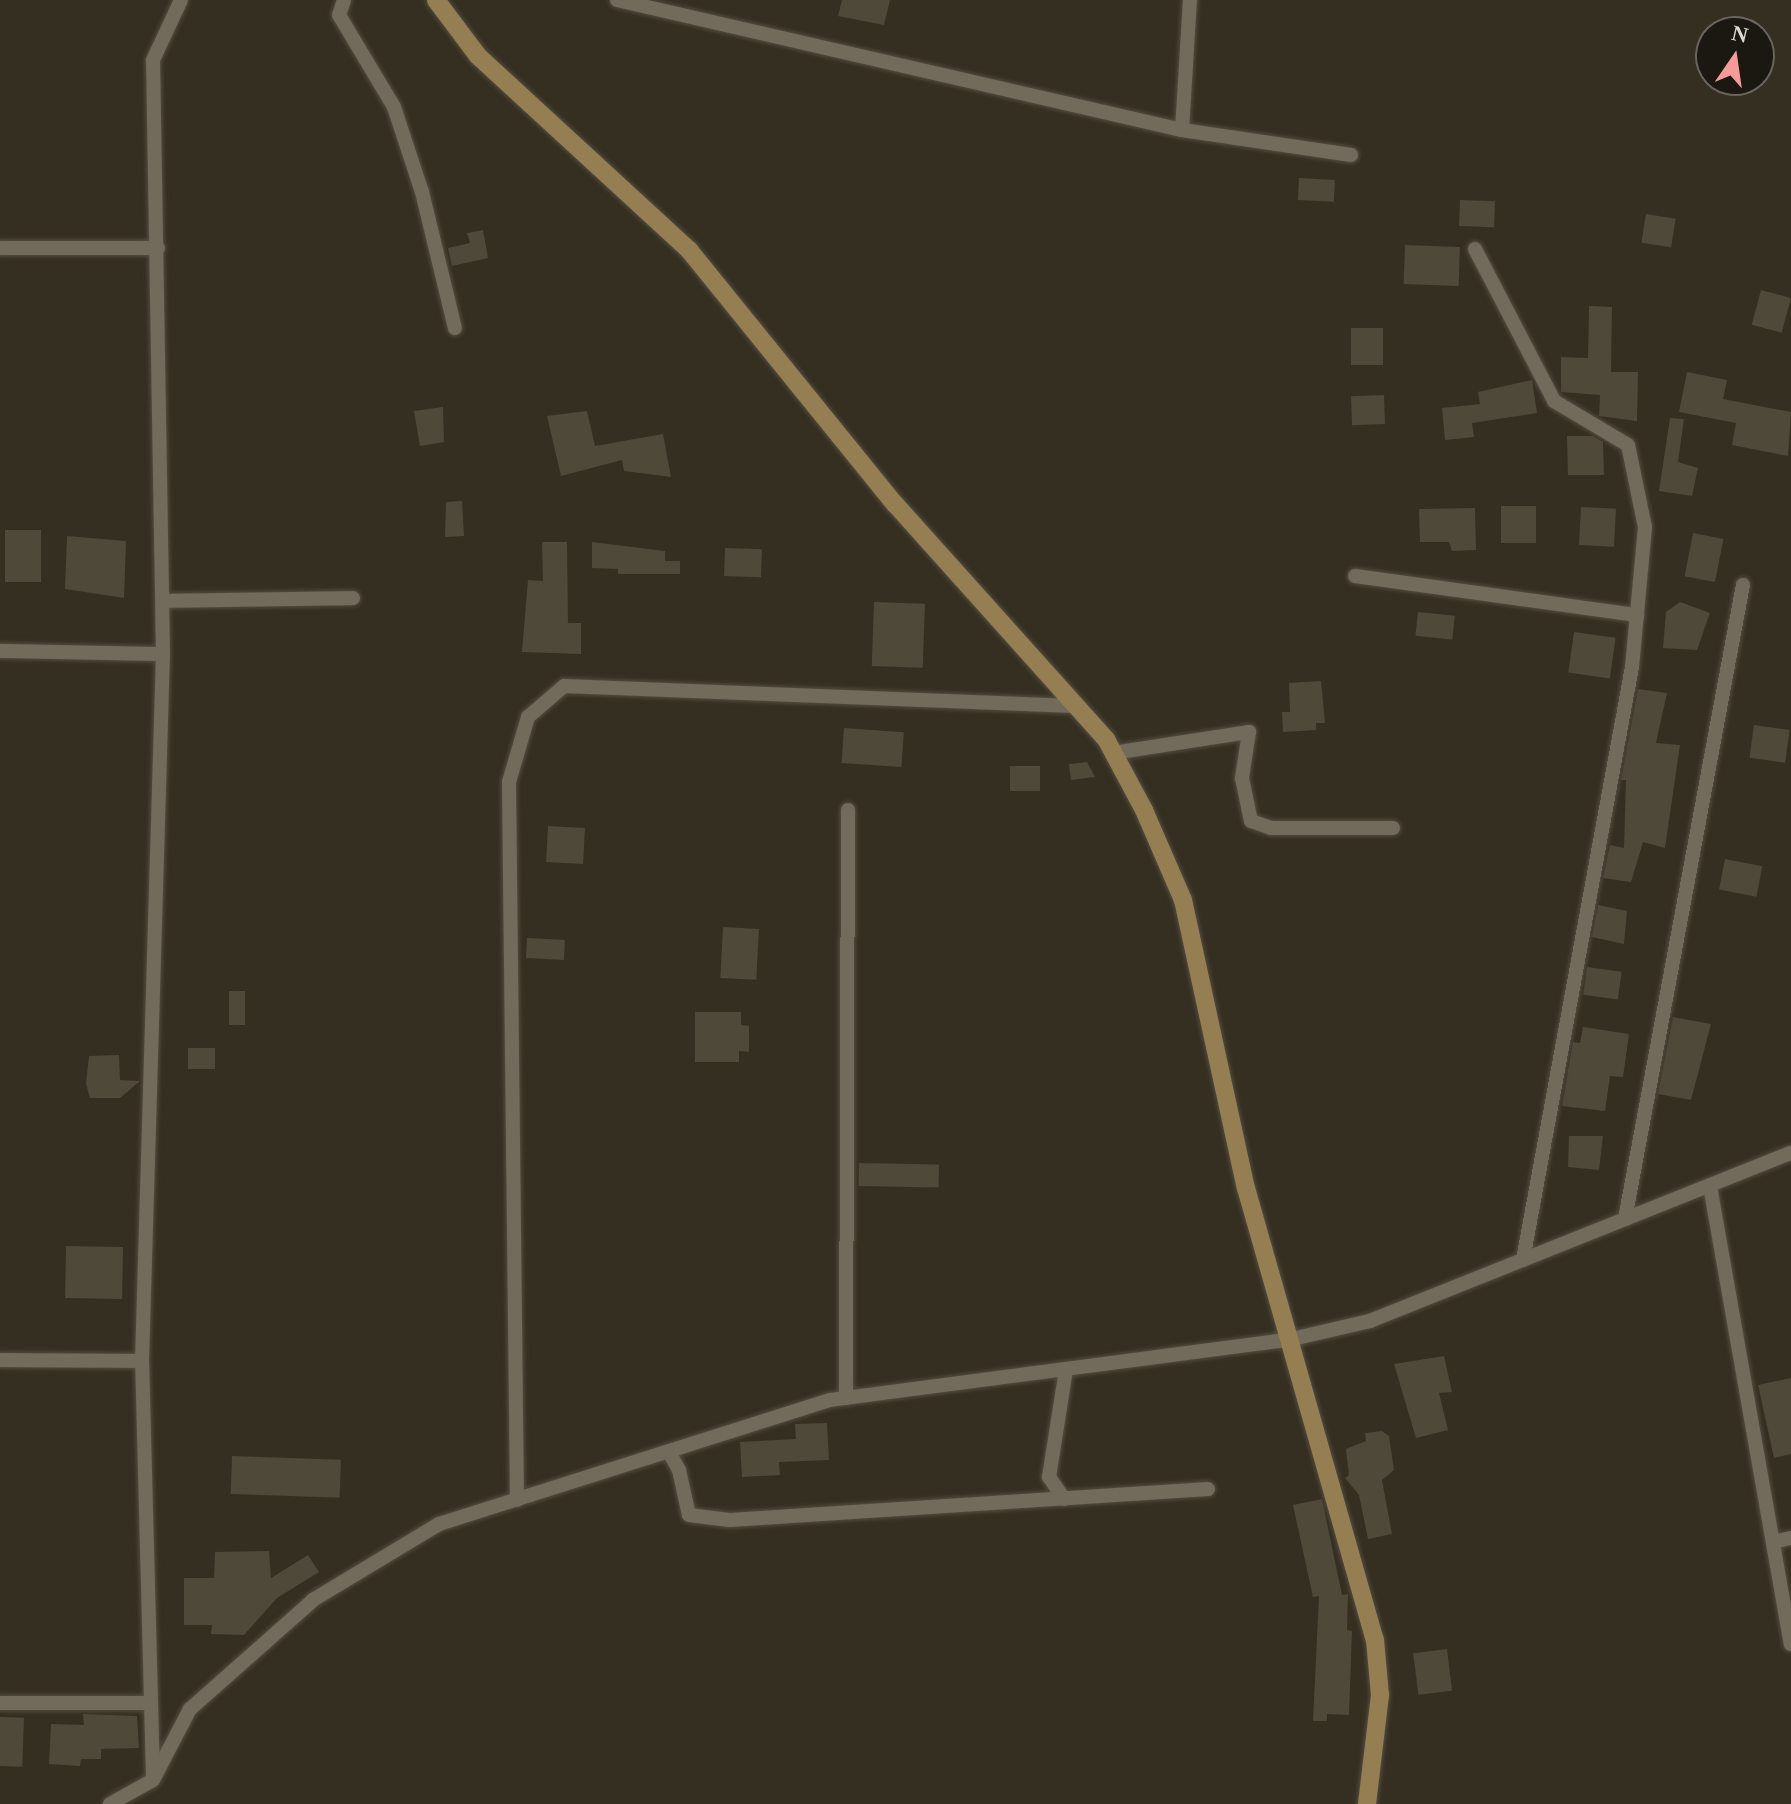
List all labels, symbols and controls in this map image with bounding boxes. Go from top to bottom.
north arrow [1695,16,1775,96]
text: N [1730,20,1751,48]

